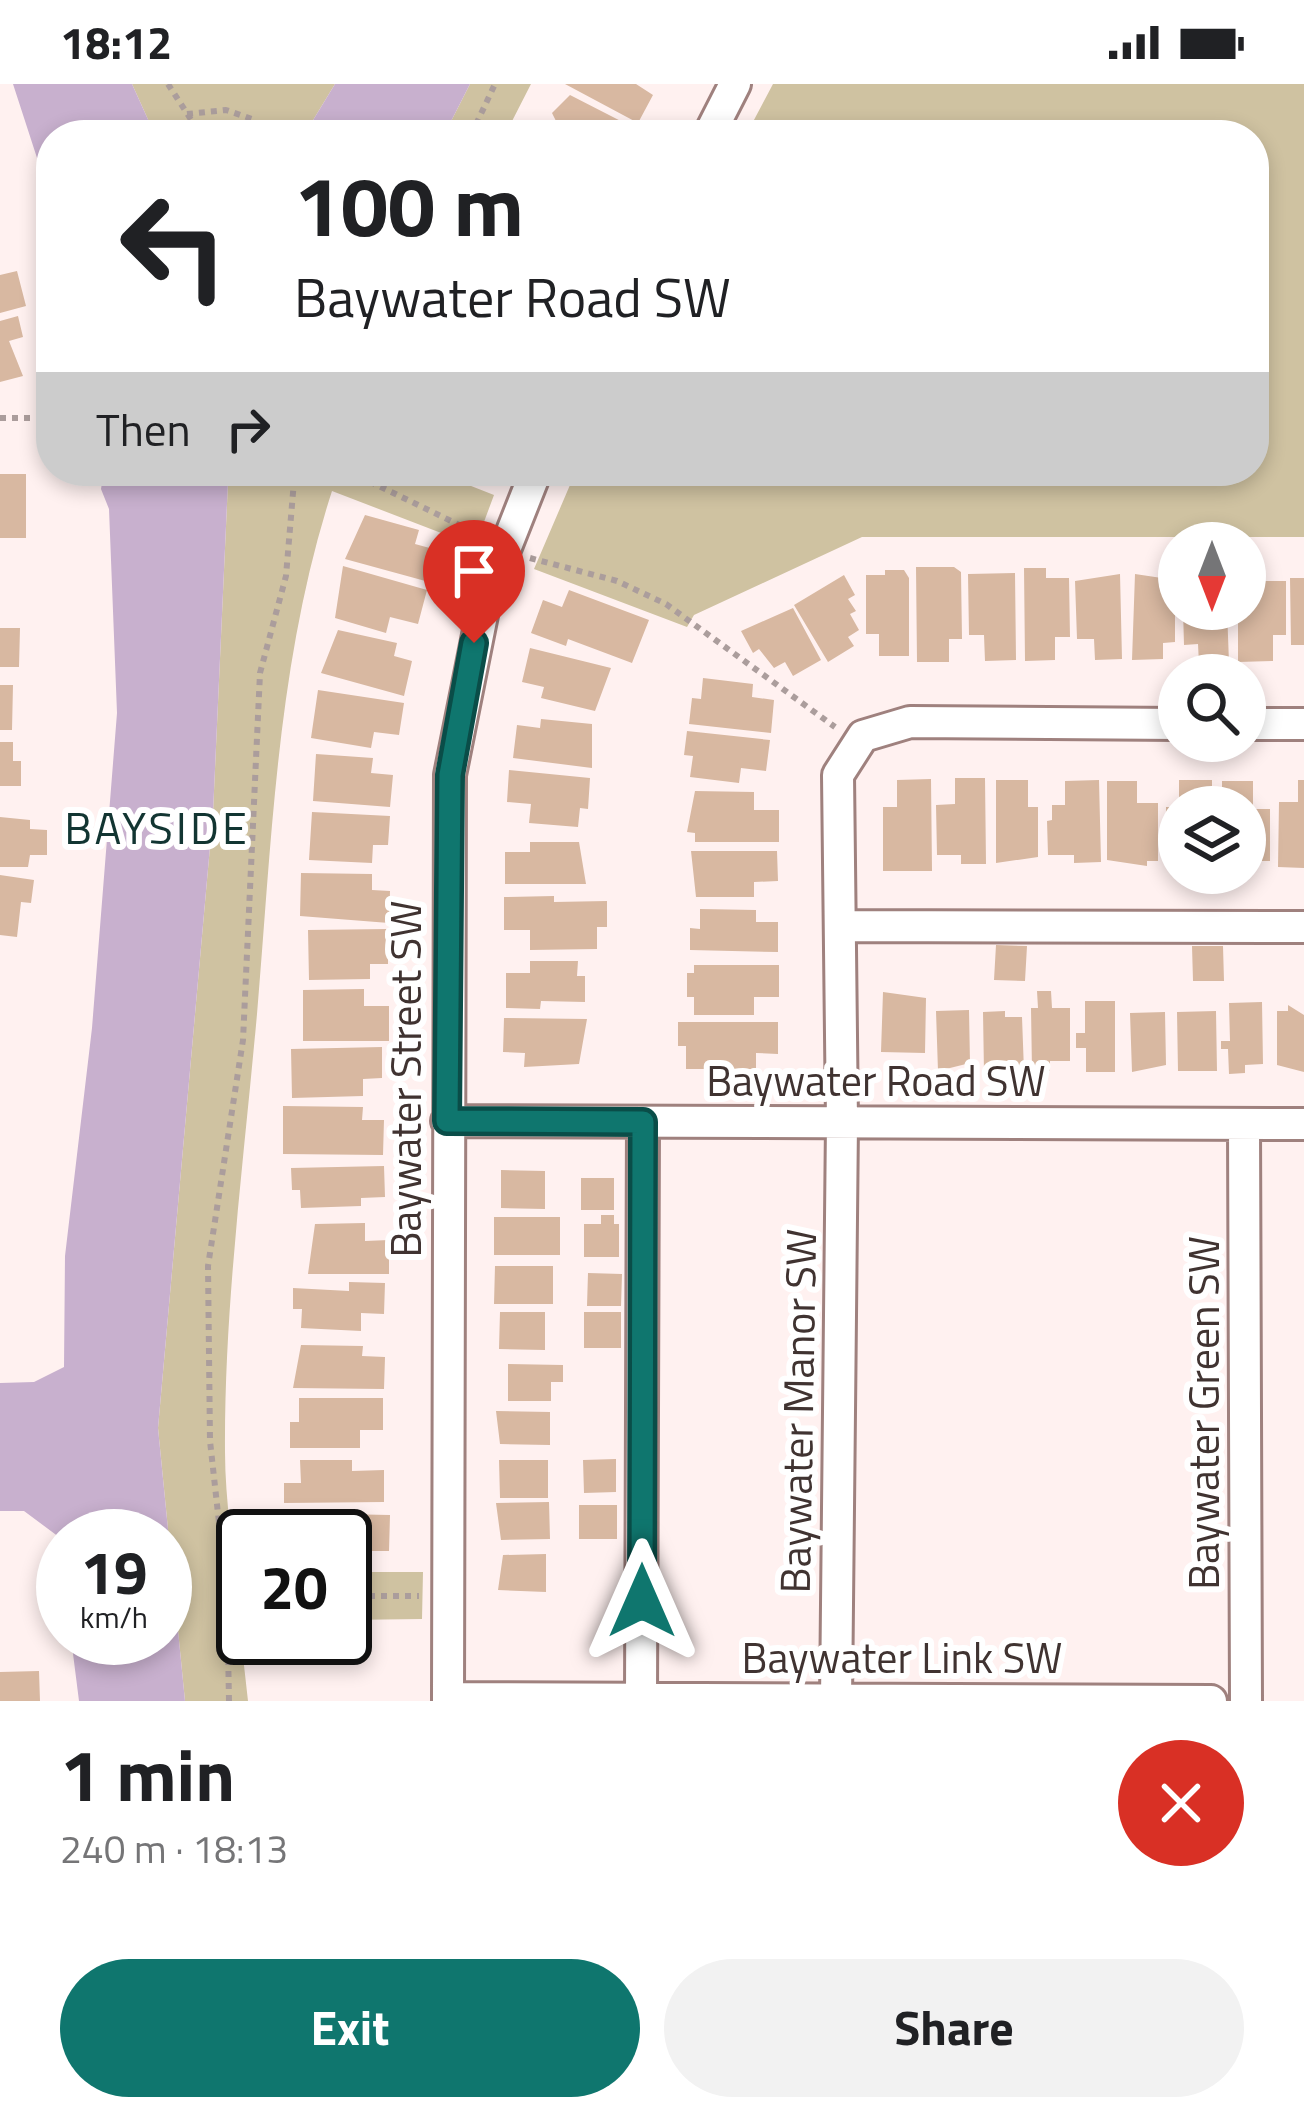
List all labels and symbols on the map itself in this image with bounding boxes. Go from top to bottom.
pin [423,520,525,643]
north arrow [1158,522,1266,630]
district label: BAYSIDE [64,793,250,861]
street label: Baywater Street SW [373,900,437,1258]
street label: Baywater Road SW [706,1048,1046,1112]
street label: Baywater Manor SW [762,1228,832,1594]
street label: Baywater Green SW [1171,1236,1235,1590]
speed limit sign: 20 [216,1509,372,1665]
position arrow [579,1538,705,1664]
street label: Baywater Link SW [742,1625,1062,1689]

